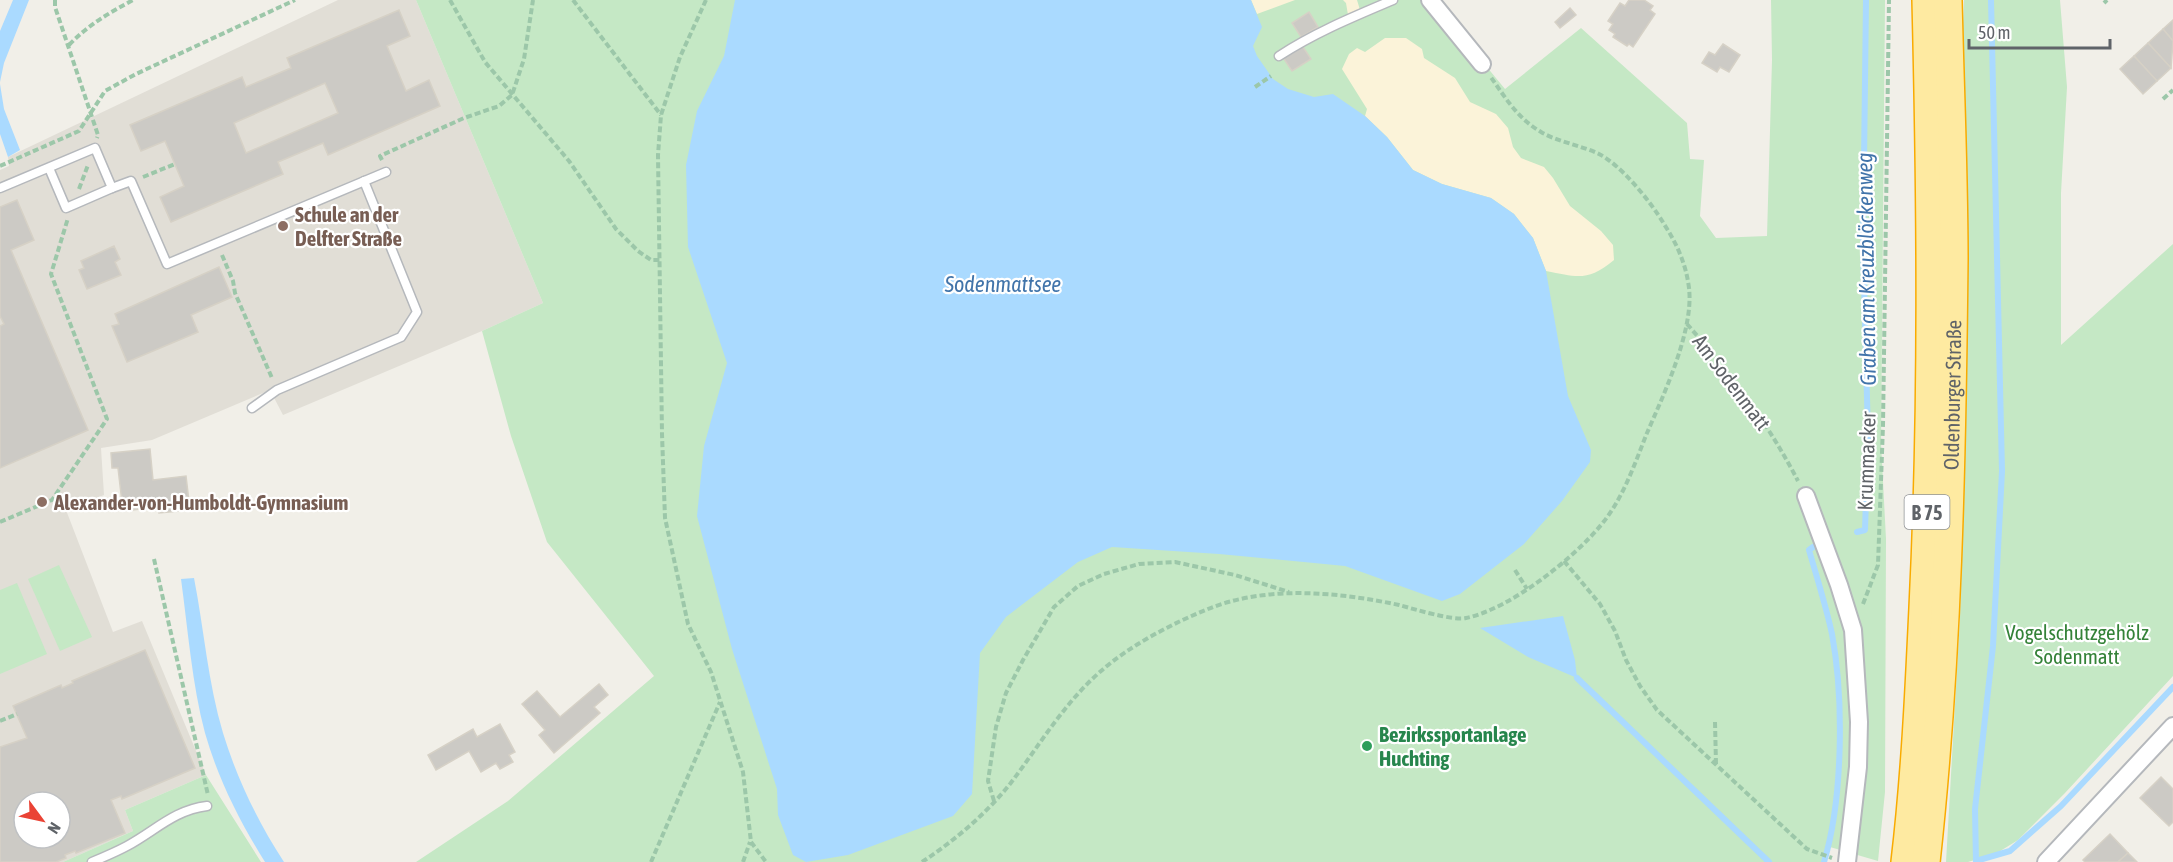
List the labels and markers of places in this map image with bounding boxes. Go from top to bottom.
place label: Schule an der Delfter Straße [295,202,402,250]
marker: Schule an der Delfter Straße [276,219,290,233]
place label: Alexander-von-Humboldt-Gymnasium [53,490,348,514]
marker: Alexander-von-Humboldt-Gymnasium [35,495,49,509]
place label: Bezirkssportanlage Huchting [1379,722,1526,770]
marker: Bezirkssportanlage Huchting [1360,739,1374,753]

